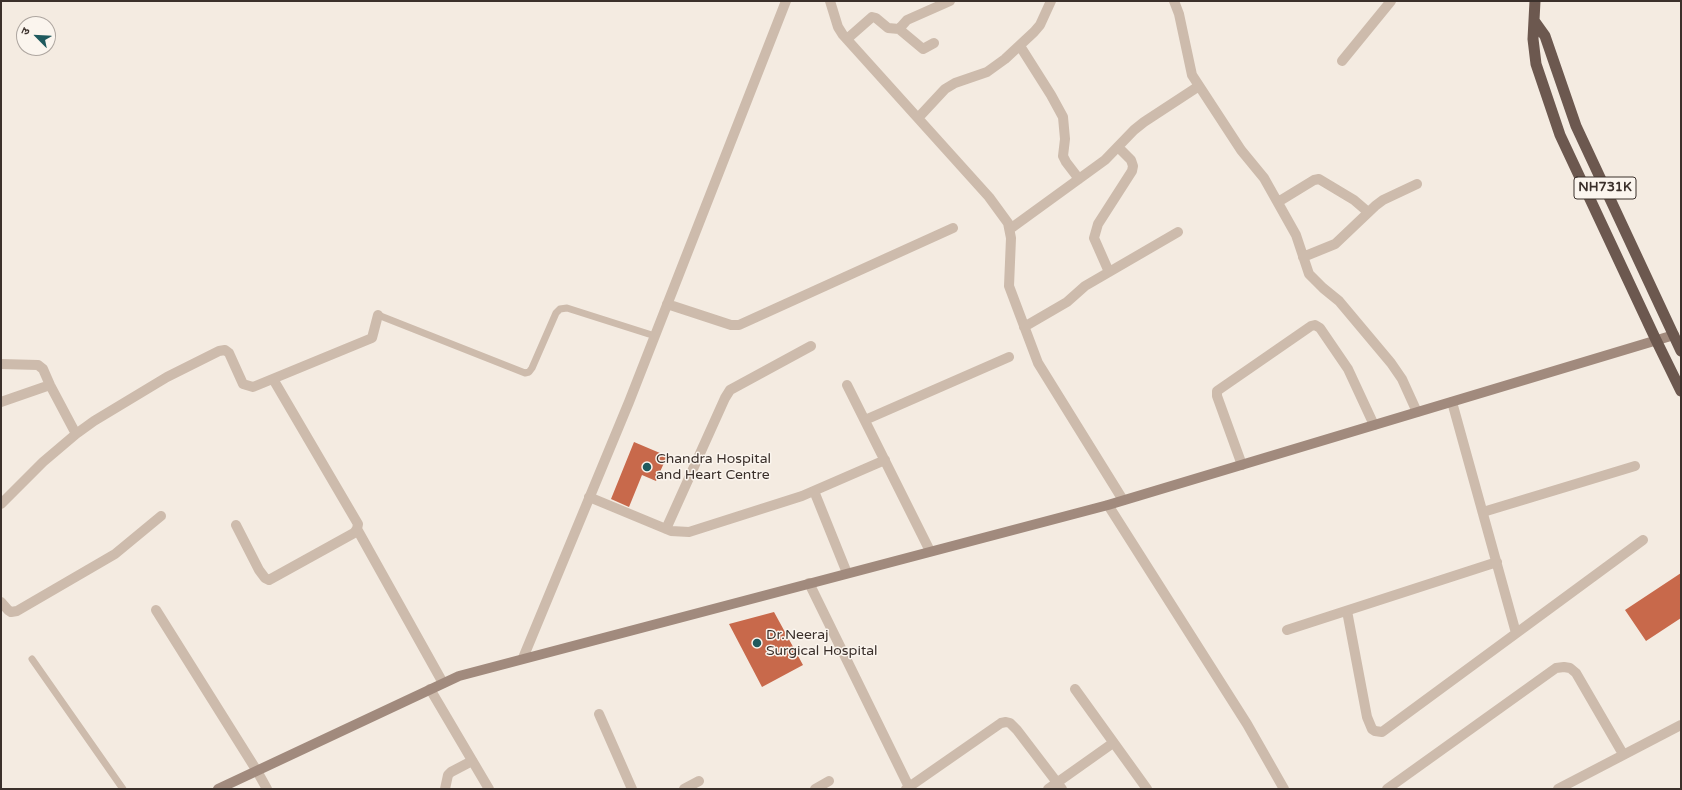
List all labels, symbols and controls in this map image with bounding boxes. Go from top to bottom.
north arrow [16,16,56,56]
text: उ [18,26,33,37]
road number: NH731K [1574,177,1636,199]
place label: Chandra Hospital and Heart Centre [656,451,771,484]
marker: Chandra Hospital and Heart Centre [641,461,653,473]
place label: Dr.Neeraj Surgical Hospital [766,627,878,660]
marker: Dr.Neeraj Surgical Hospital [751,637,763,649]

